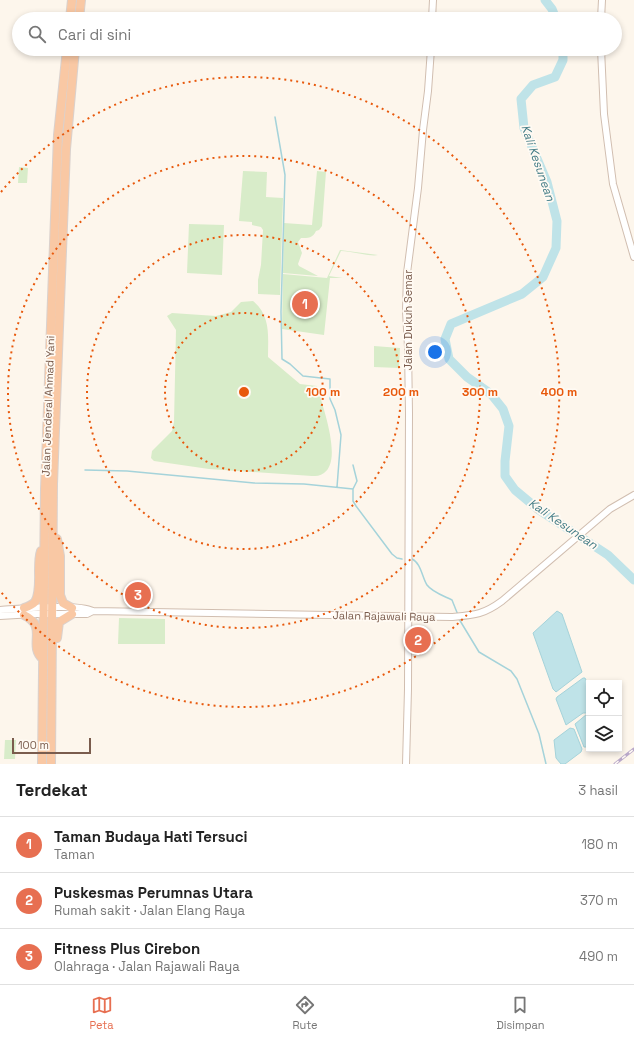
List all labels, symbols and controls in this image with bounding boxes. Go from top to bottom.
search box [12,12,622,56]
icon: search [26,23,48,45]
text: Cari di sini [58,25,131,44]
water label: Kali Kesunean [517,123,559,204]
street label: Jalan Dukuh Semar [401,270,415,370]
pin: 1 [292,289,318,319]
street label: Jalan Jenderal Ahmad Yani [39,335,57,476]
your location [425,342,445,362]
text: 100 m [306,384,340,400]
text: 200 m [383,384,419,400]
text: 300 m [462,384,498,400]
text: 400 m [541,384,577,400]
centre of rings [237,385,251,399]
water label: Kali Kesunean [525,495,601,553]
pin: 3 [125,580,151,610]
street label: Jalan Rajawali Raya [332,608,436,624]
pin: 2 [405,625,431,655]
map controls [586,680,622,752]
button: locate [586,680,622,716]
button: layers [586,716,622,752]
scale bar [12,736,91,755]
text: 100 m [18,738,49,752]
text: Terdekat [16,779,88,801]
text: 3 hasil [578,782,618,799]
text: Taman Budaya Hati Tersuci [54,827,248,846]
text: 1 [26,836,32,853]
text: 180 m [582,836,618,853]
text: Taman [54,846,95,863]
text: Puskesmas Perumnas Utara [54,883,253,902]
text: 2 [25,892,33,909]
text: 370 m [580,892,618,909]
text: Rumah sakit · Jalan Elang Raya [54,902,245,919]
text: Fitness Plus Cirebon [54,939,200,958]
text: 3 [25,948,33,965]
text: 490 m [579,948,618,965]
text: Olahraga · Jalan Rajawali Raya [54,958,240,975]
tab: Peta [89,994,114,1032]
tab: Rute [292,994,318,1032]
tab: Disimpan [496,994,545,1032]

